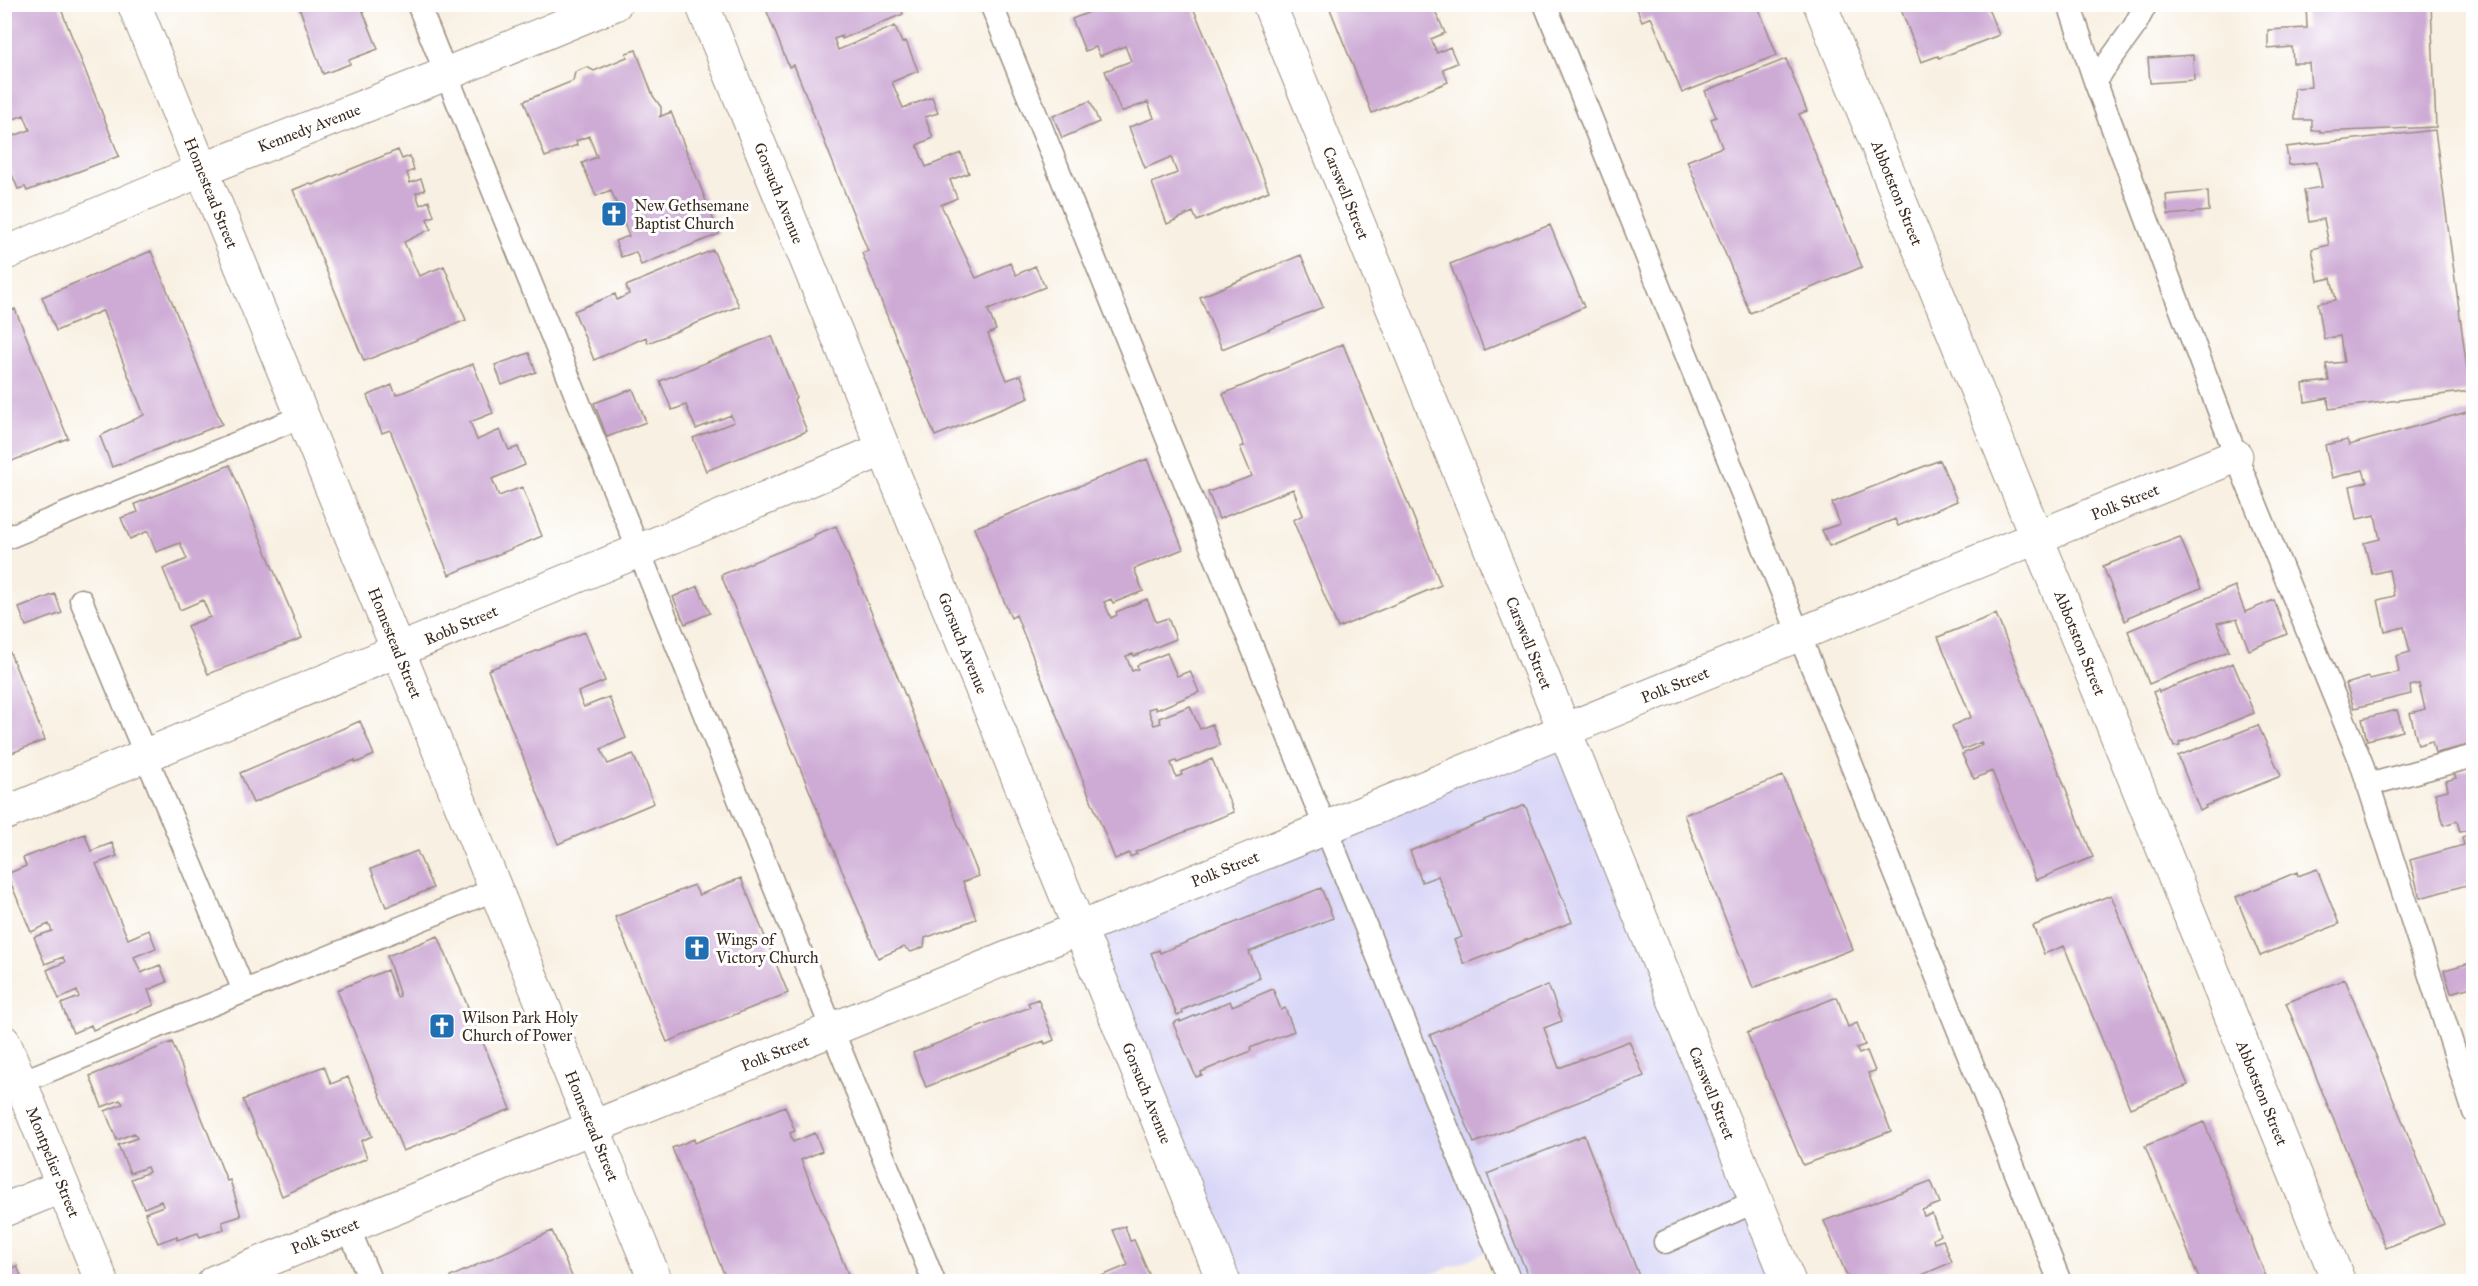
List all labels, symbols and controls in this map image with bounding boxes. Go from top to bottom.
street label: Kennedy Avenue [255,100,363,156]
street label: Homestead Street [180,135,242,252]
street label: Abbotston Street [1867,137,1927,249]
street label: Gorsuch Avenue [750,140,808,247]
street label: Carswell Street [1319,144,1373,242]
place label: New Gethsemane Baptist Church [634,196,749,233]
church icon: New Gethsemane Baptist Church [599,199,629,229]
street label: Polk Street [2088,480,2162,524]
street label: Homestead Street [364,585,426,702]
street label: Abbotston Street [2050,587,2110,699]
street label: Gorsuch Avenue [934,590,992,697]
street label: Carswell Street [1502,594,1556,692]
street label: Robb Street [421,601,501,649]
street label: Polk Street [1638,663,1712,707]
street label: Polk Street [1188,847,1262,891]
place label: Wings of Victory Church [715,930,819,967]
church icon: Wings of Victory Church [682,933,712,963]
place label: Wilson Park Holy Church of Power [462,1008,578,1045]
church icon: Wilson Park Holy Church of Power [427,1011,457,1041]
street label: Polk Street [738,1031,812,1075]
street label: Abbotston Street [2232,1037,2292,1149]
street label: Gorsuch Avenue [1118,1040,1176,1147]
street label: Carswell Street [1685,1044,1739,1142]
street label: Homestead Street [561,1068,623,1185]
street label: Montpelier Street [22,1104,84,1221]
street label: Polk Street [288,1214,362,1258]

